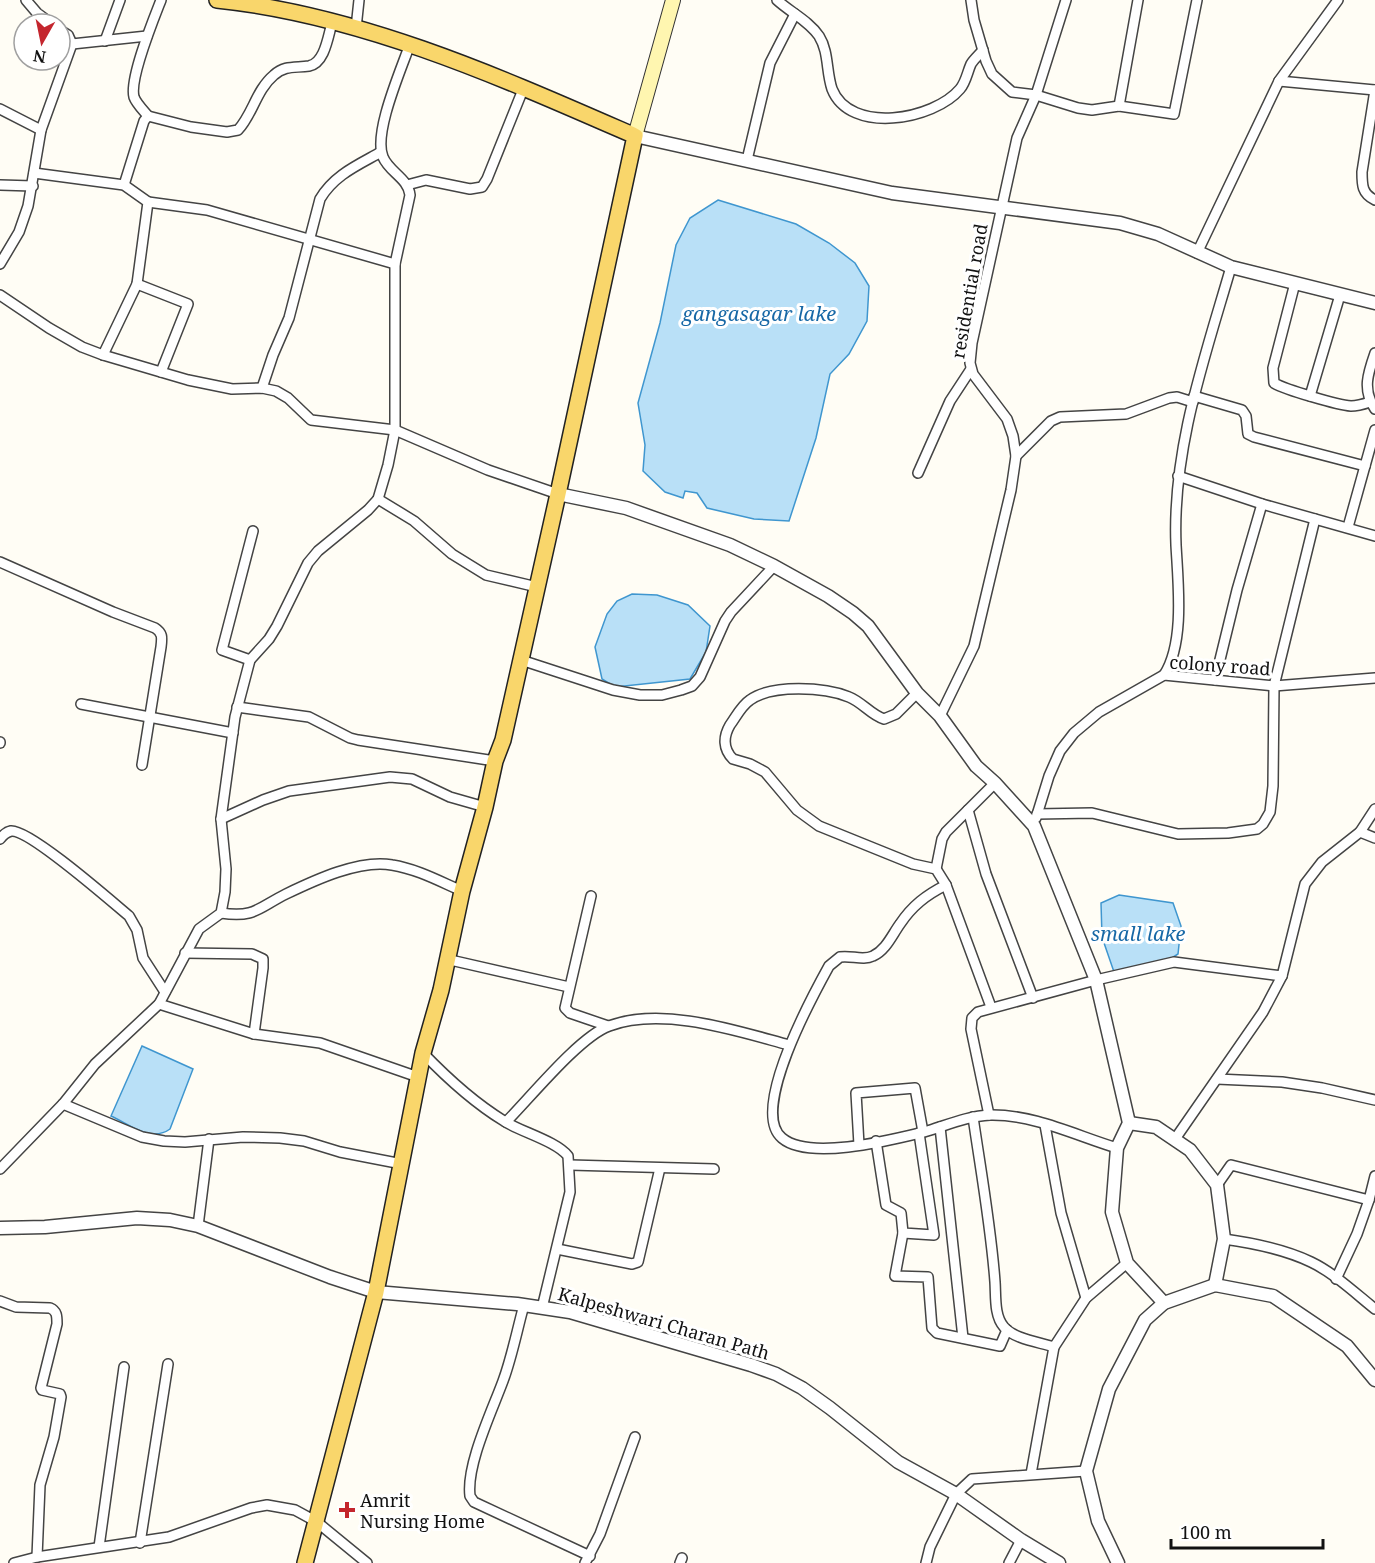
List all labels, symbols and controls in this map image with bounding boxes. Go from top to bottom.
north arrow [12,12,72,72]
text: N [31,45,48,69]
street label: residential road [945,222,993,360]
water label: gangasagar lake [681,300,836,327]
street label: colony road [1169,649,1271,681]
water label: small lake [1091,920,1185,947]
street label: Kalpeshwari Charan Path [555,1281,773,1365]
place label: Amrit Nursing Home [360,1488,485,1533]
marker: Amrit Nursing Home [338,1501,356,1519]
scale bar [1171,1512,1322,1550]
text: 100 m [1180,1520,1232,1544]

